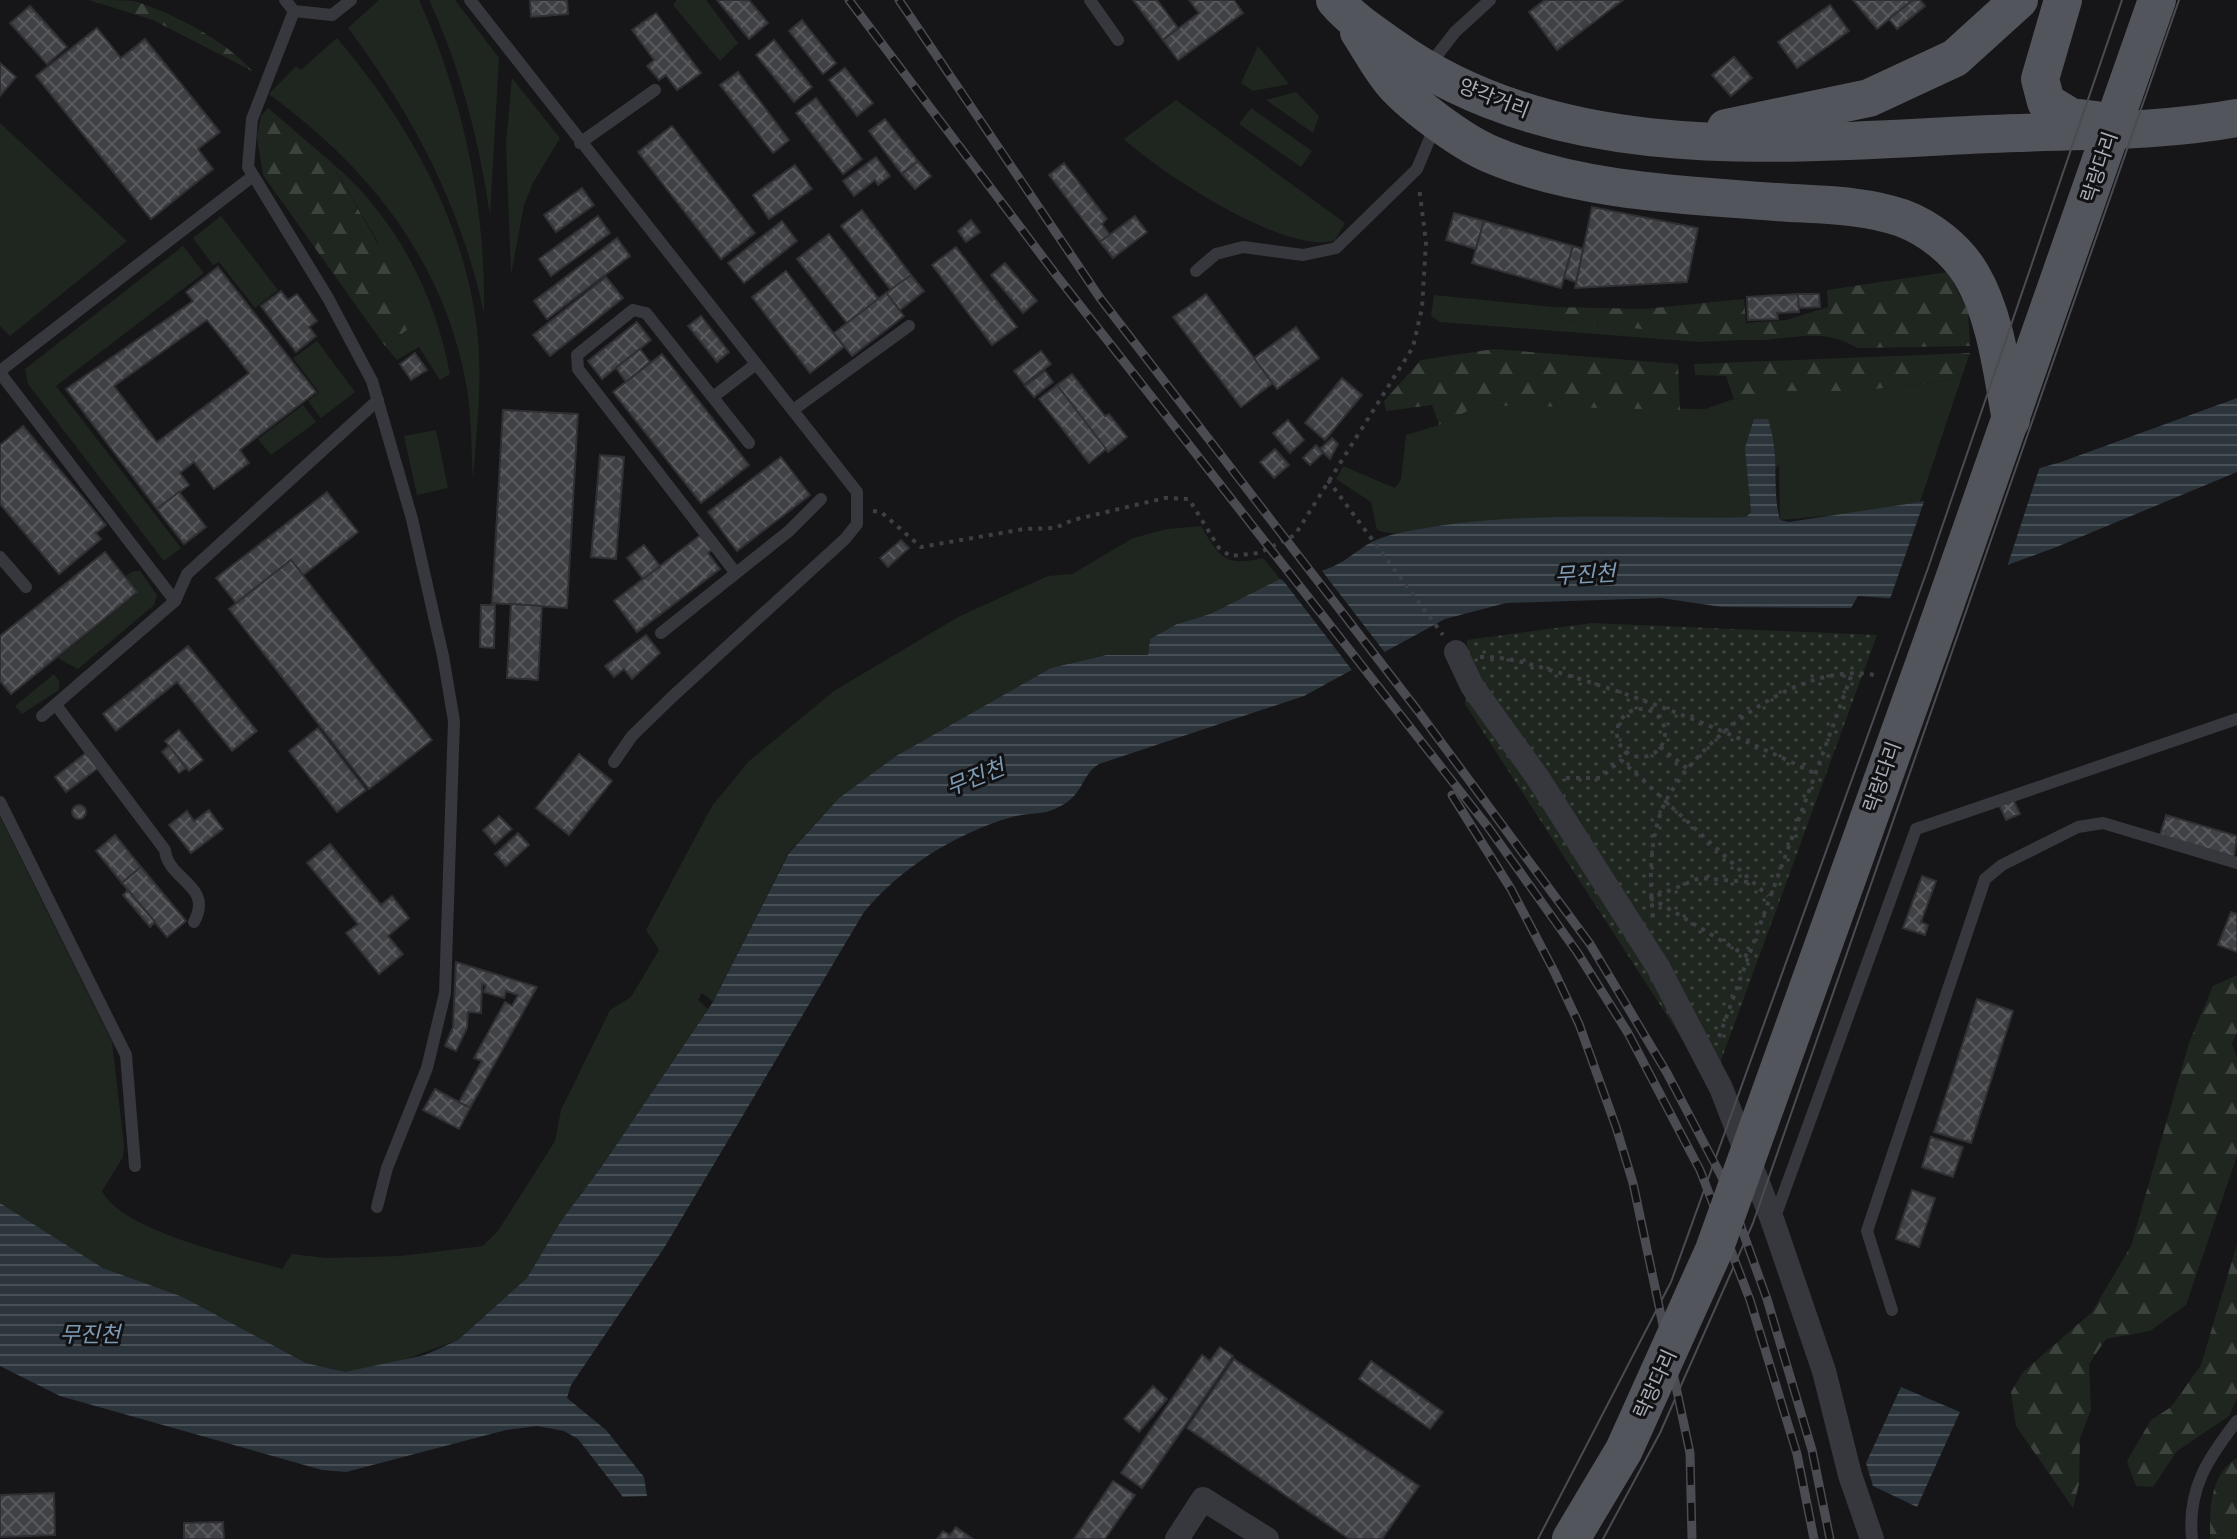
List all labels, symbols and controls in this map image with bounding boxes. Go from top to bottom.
street label: 양각거리 [1455,74,1533,122]
street label: 락랑다리 [2076,128,2122,206]
water label: 무진천 [1554,560,1619,589]
street label: 락랑다리 [1858,738,1906,816]
water label: 무진천 [942,753,1011,800]
water label: 무진천 [60,1322,123,1347]
street label: 락랑다리 [1629,1346,1681,1422]

